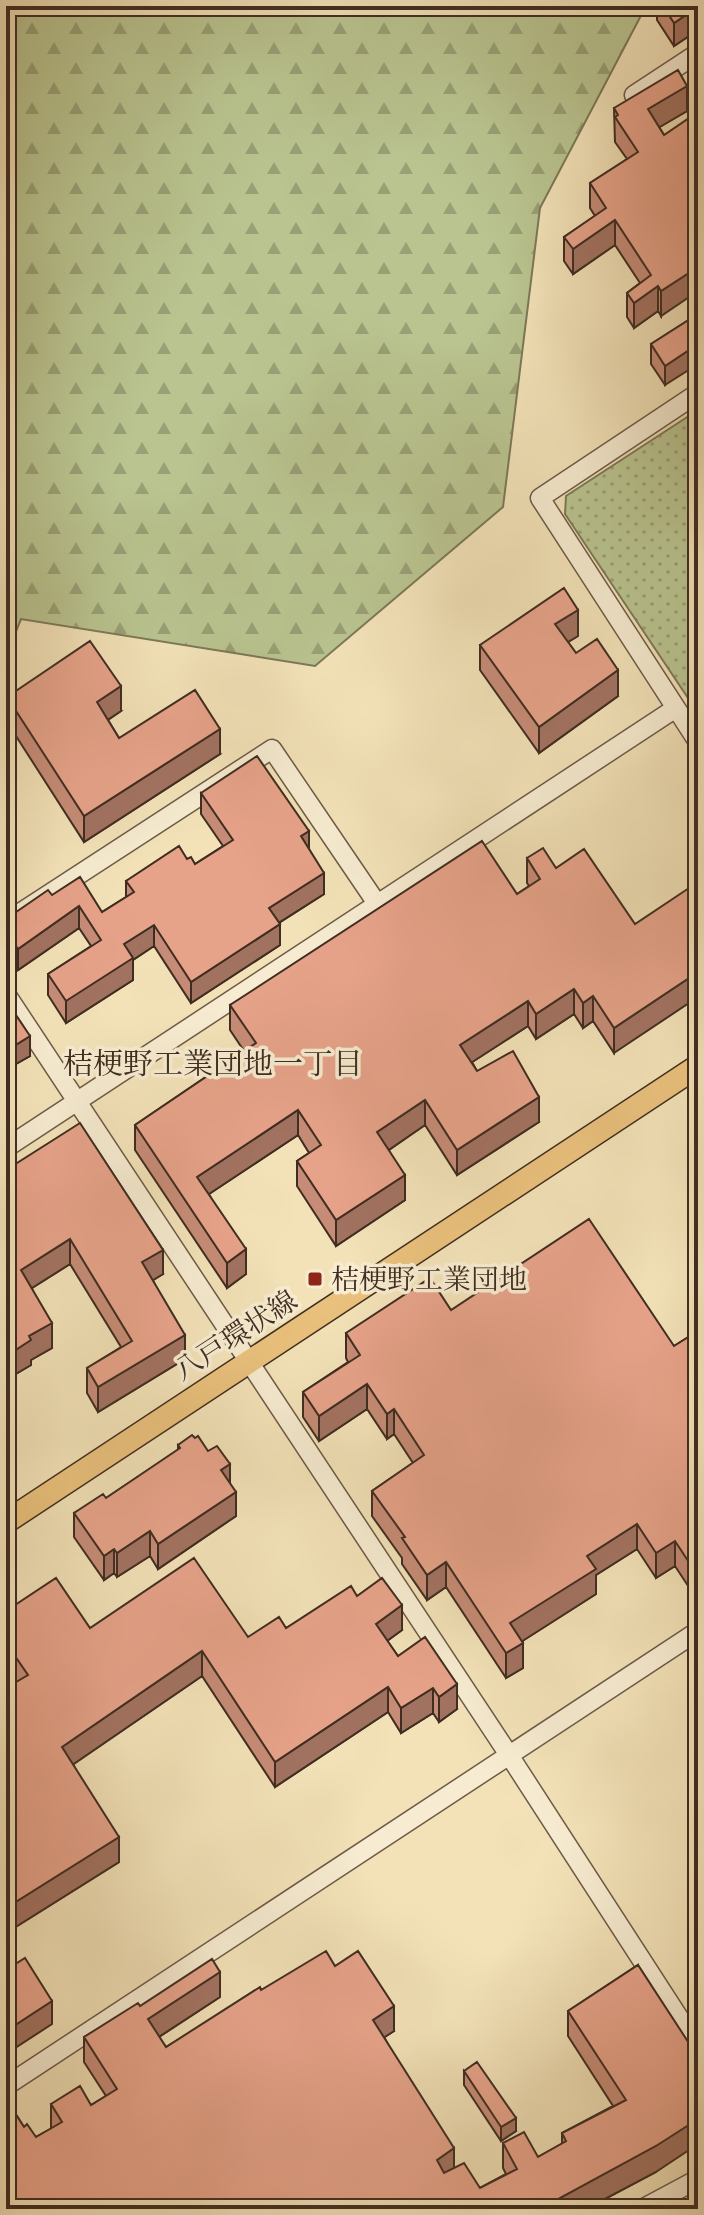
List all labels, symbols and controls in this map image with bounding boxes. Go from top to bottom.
district label: 桔梗野工業団地一丁目 [63,1044,363,1084]
place label: 桔梗野工業団地 [331,1261,527,1299]
marker: 桔梗野工業団地 [306,1270,324,1288]
street label: 八戸環状線 [166,1282,305,1390]

